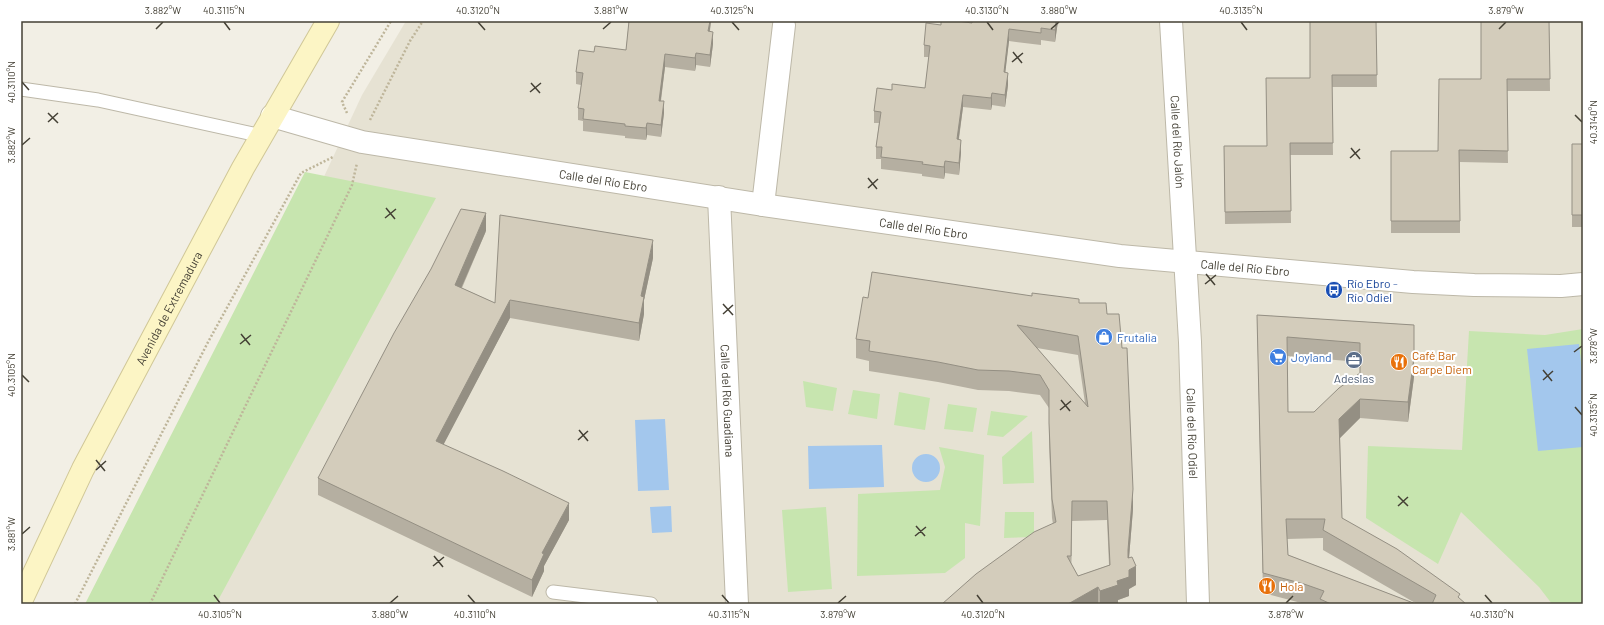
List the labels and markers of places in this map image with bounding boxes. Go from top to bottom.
place label: Río Ebro - Río Odiel [1347,276,1398,304]
bus stop icon: Río Ebro - Río Odiel [1324,280,1344,300]
shop icon: Frutalia [1094,327,1114,347]
place label: Frutalia [1117,330,1157,344]
supermarket icon: Joyland [1268,347,1288,367]
place label: Café Bar Carpe Diem [1412,348,1472,376]
place label: Joyland [1291,350,1332,364]
office icon: Adeslas [1344,350,1364,370]
restaurant icon: Café Bar Carpe Diem [1389,352,1409,372]
place label: Adeslas [1334,371,1374,385]
restaurant icon: Hola [1257,576,1277,596]
place label: Hola [1280,579,1303,593]

